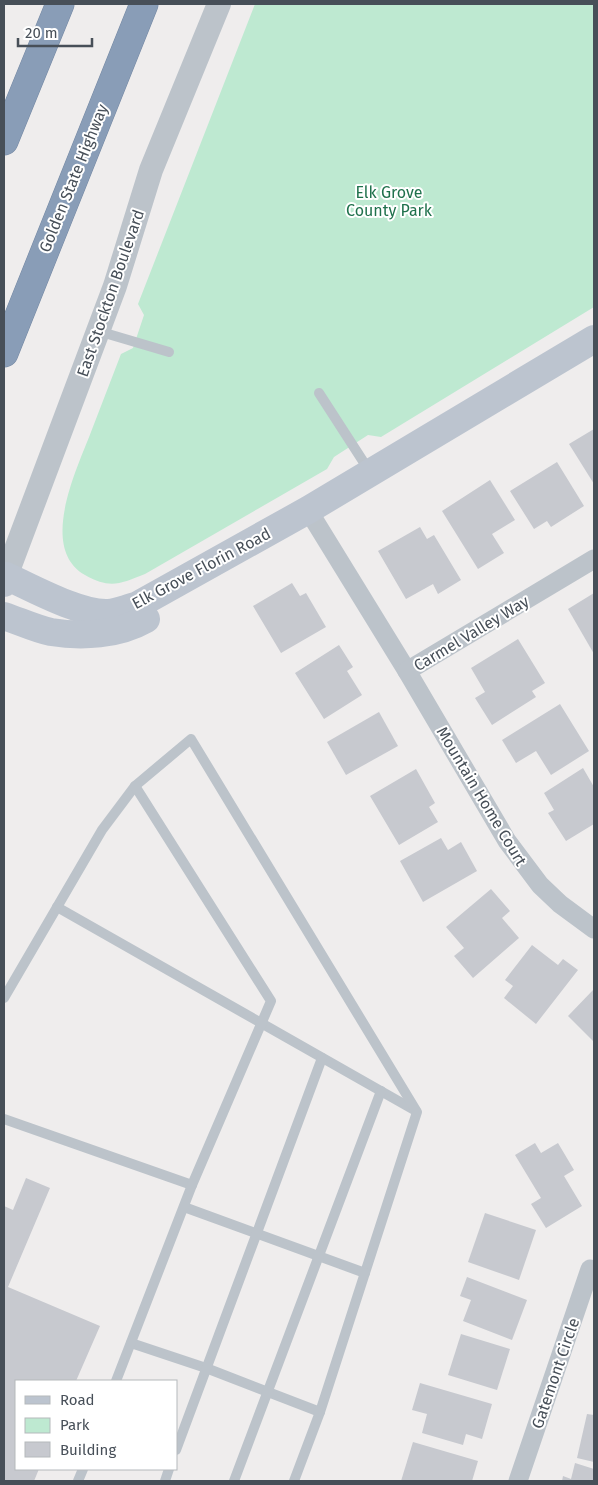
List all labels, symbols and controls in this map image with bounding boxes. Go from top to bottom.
scale bar [18,15,91,47]
text: 20 m [25,24,58,42]
street label: Golden State Highway [35,101,112,255]
park label: Elk Grove County Park [346,183,433,220]
street label: East Stockton Boulevard [73,207,148,379]
street label: Elk Grove Florin Road [129,524,274,613]
street label: Carmel Valley Way [410,591,532,675]
street label: Mountain Home Court [432,723,531,870]
street label: Gatemont Circle [528,1315,583,1431]
legend [15,1380,178,1470]
text: Road [60,1391,95,1409]
text: Park [60,1416,90,1434]
text: Building [60,1441,116,1459]

